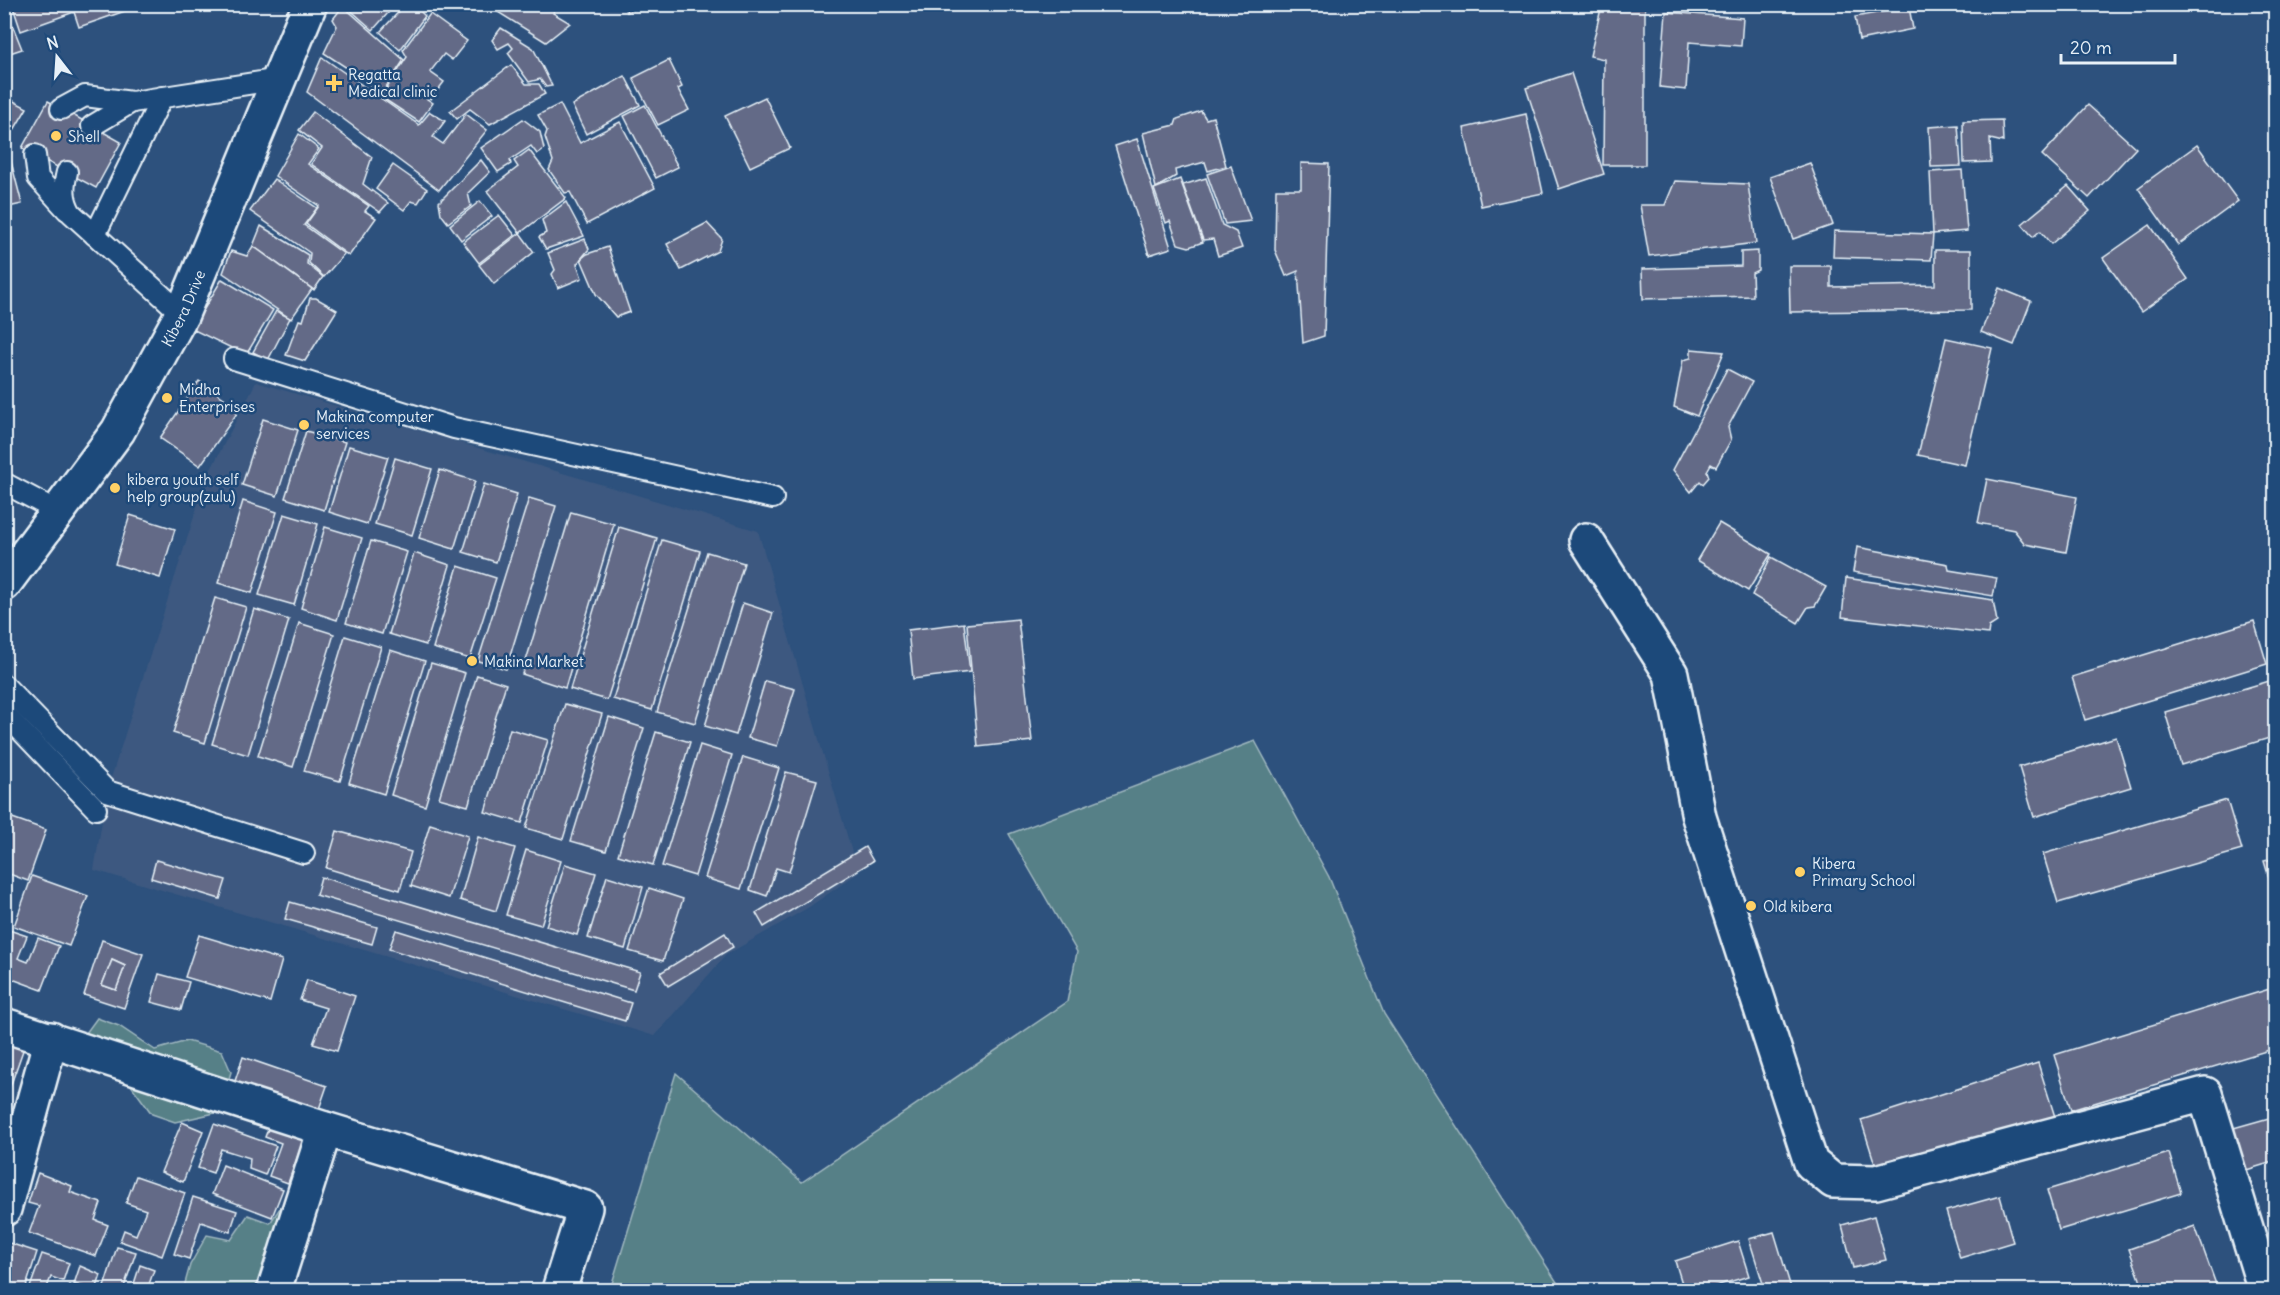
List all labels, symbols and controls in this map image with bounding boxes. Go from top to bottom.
north arrow [27,27,87,87]
scale bar [2061,27,2175,65]
text: N [44,31,61,54]
text: 20 m [2070,36,2112,59]
place label: Regatta Medical clinic [348,65,438,101]
marker: Regatta Medical clinic [325,74,343,92]
place label: Shell [68,127,100,146]
marker: Shell [49,129,63,143]
street label: Kibera Drive [157,267,209,350]
place label: Midha Enterprises [179,380,255,416]
marker: Midha Enterprises [160,391,174,405]
place label: Makina computer services [316,407,434,443]
marker: Makina computer services [297,418,311,432]
place label: kibera youth self help group(zulu) [127,470,240,506]
marker: kibera youth self help group(zulu) [108,481,122,495]
place label: Makina Market [484,652,584,671]
marker: Makina Market [465,654,479,668]
place label: Kibera Primary School [1812,854,1915,890]
marker: Kibera Primary School [1793,865,1807,879]
place label: Old kibera [1763,897,1833,916]
marker: Old kibera [1744,899,1758,913]

